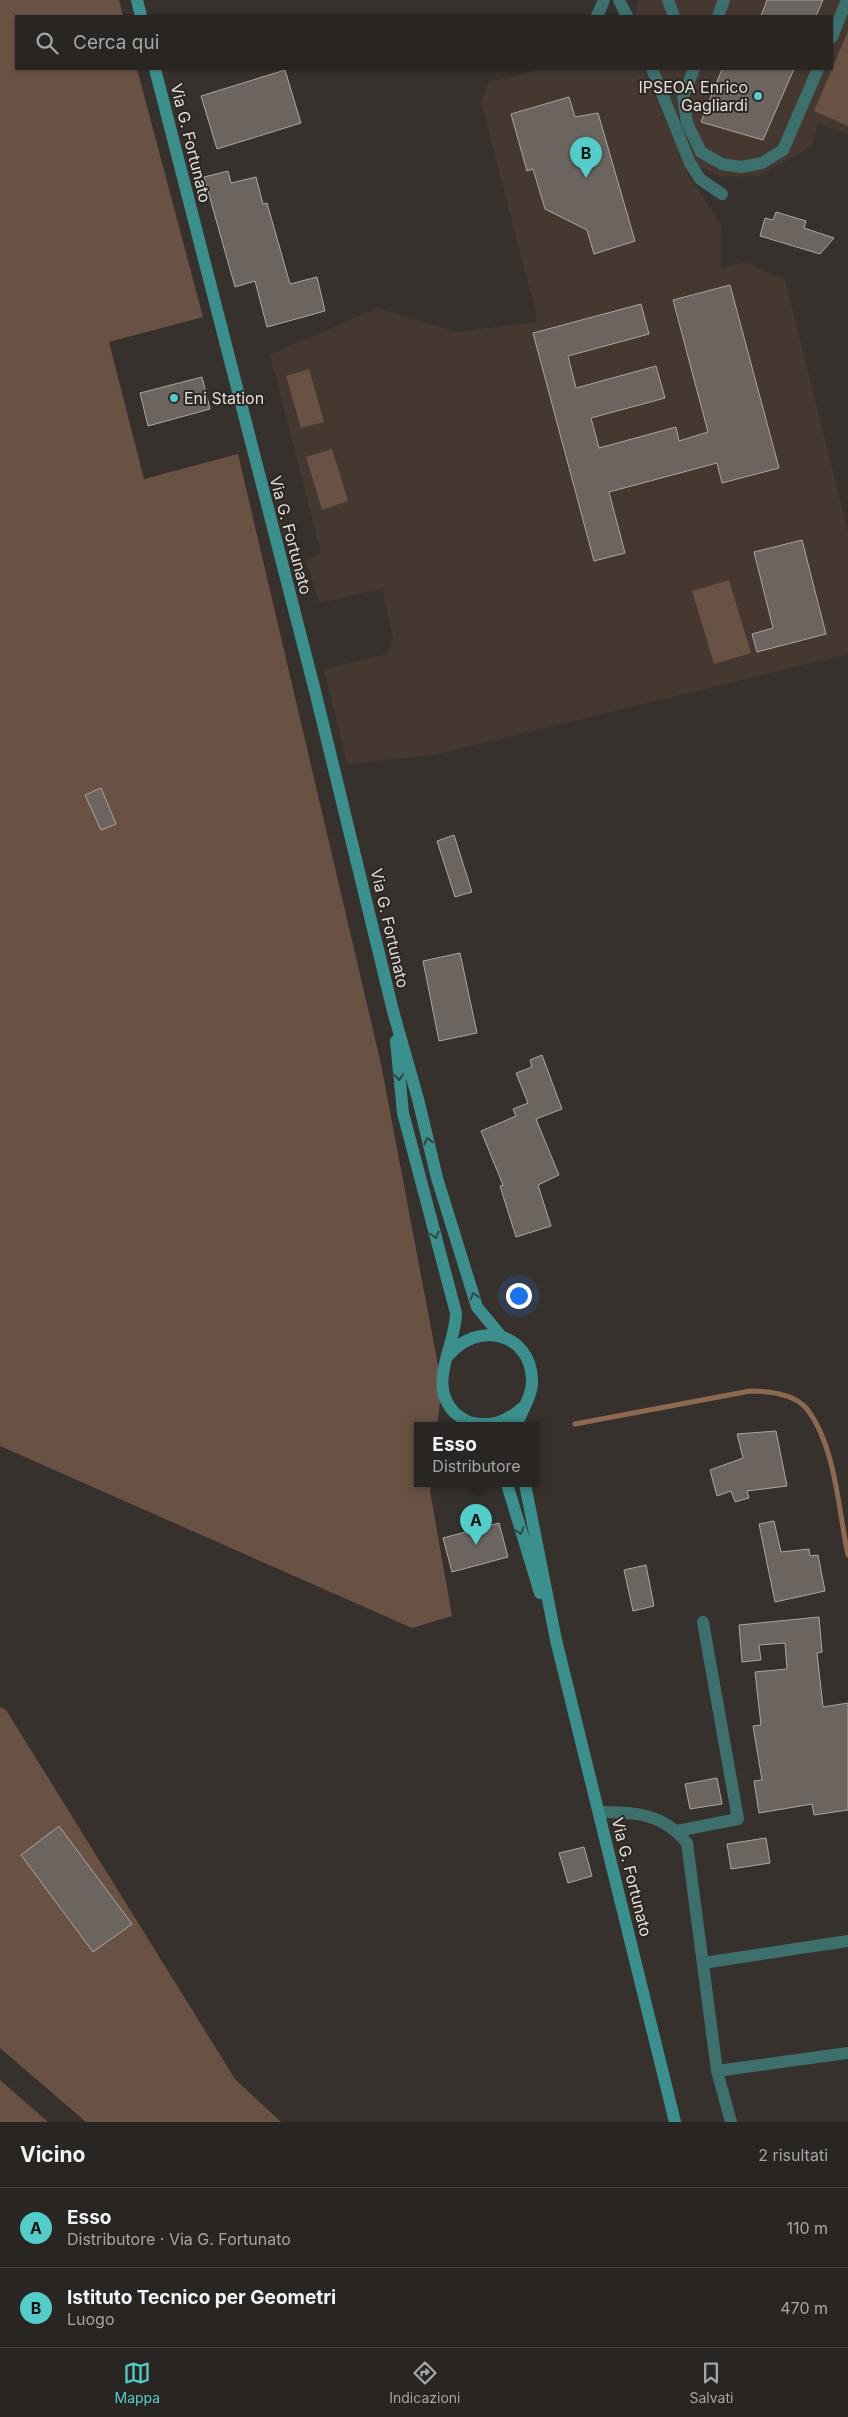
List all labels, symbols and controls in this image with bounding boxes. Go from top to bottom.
search box [15,15,833,70]
icon: search [33,29,61,57]
text: Cerca qui [73,31,159,54]
place label: IPSEOA Enrico Gagliardi [638,77,748,115]
street label: Via G. Fortunato [167,81,215,205]
marker: IPSEOA Enrico Gagliardi [752,90,764,102]
pin: B [570,137,602,178]
place label: Eni Station [184,388,264,408]
marker: Eni Station [168,392,180,404]
street label: Via G. Fortunato [266,474,316,596]
street label: Via G. Fortunato [367,866,413,990]
one-way arrow [393,1073,404,1081]
one-way arrow [423,1136,434,1145]
one-way arrow [429,1230,440,1239]
your location [506,1283,532,1309]
one-way arrow [470,1293,480,1301]
popup [414,1422,539,1487]
text: Esso [432,1433,477,1456]
text: Distributore [432,1456,521,1476]
pin: A [460,1504,492,1545]
one-way arrow [514,1526,525,1535]
street label: Via G. Fortunato [608,1815,656,1939]
text: Vicino [20,2142,85,2167]
text: 2 risultati [758,2145,828,2165]
text: Esso [67,2206,111,2229]
text: A [30,2218,42,2238]
text: 110 m [786,2218,828,2238]
text: Distributore · Via G. Fortunato [67,2229,291,2249]
text: Istituto Tecnico per Geometri [67,2286,336,2309]
text: B [31,2298,41,2318]
text: 470 m [780,2298,828,2318]
text: Luogo [67,2309,115,2329]
tab: Mappa [115,2359,160,2406]
tab: Indicazioni [389,2359,460,2406]
tab: Salvati [690,2359,733,2406]

